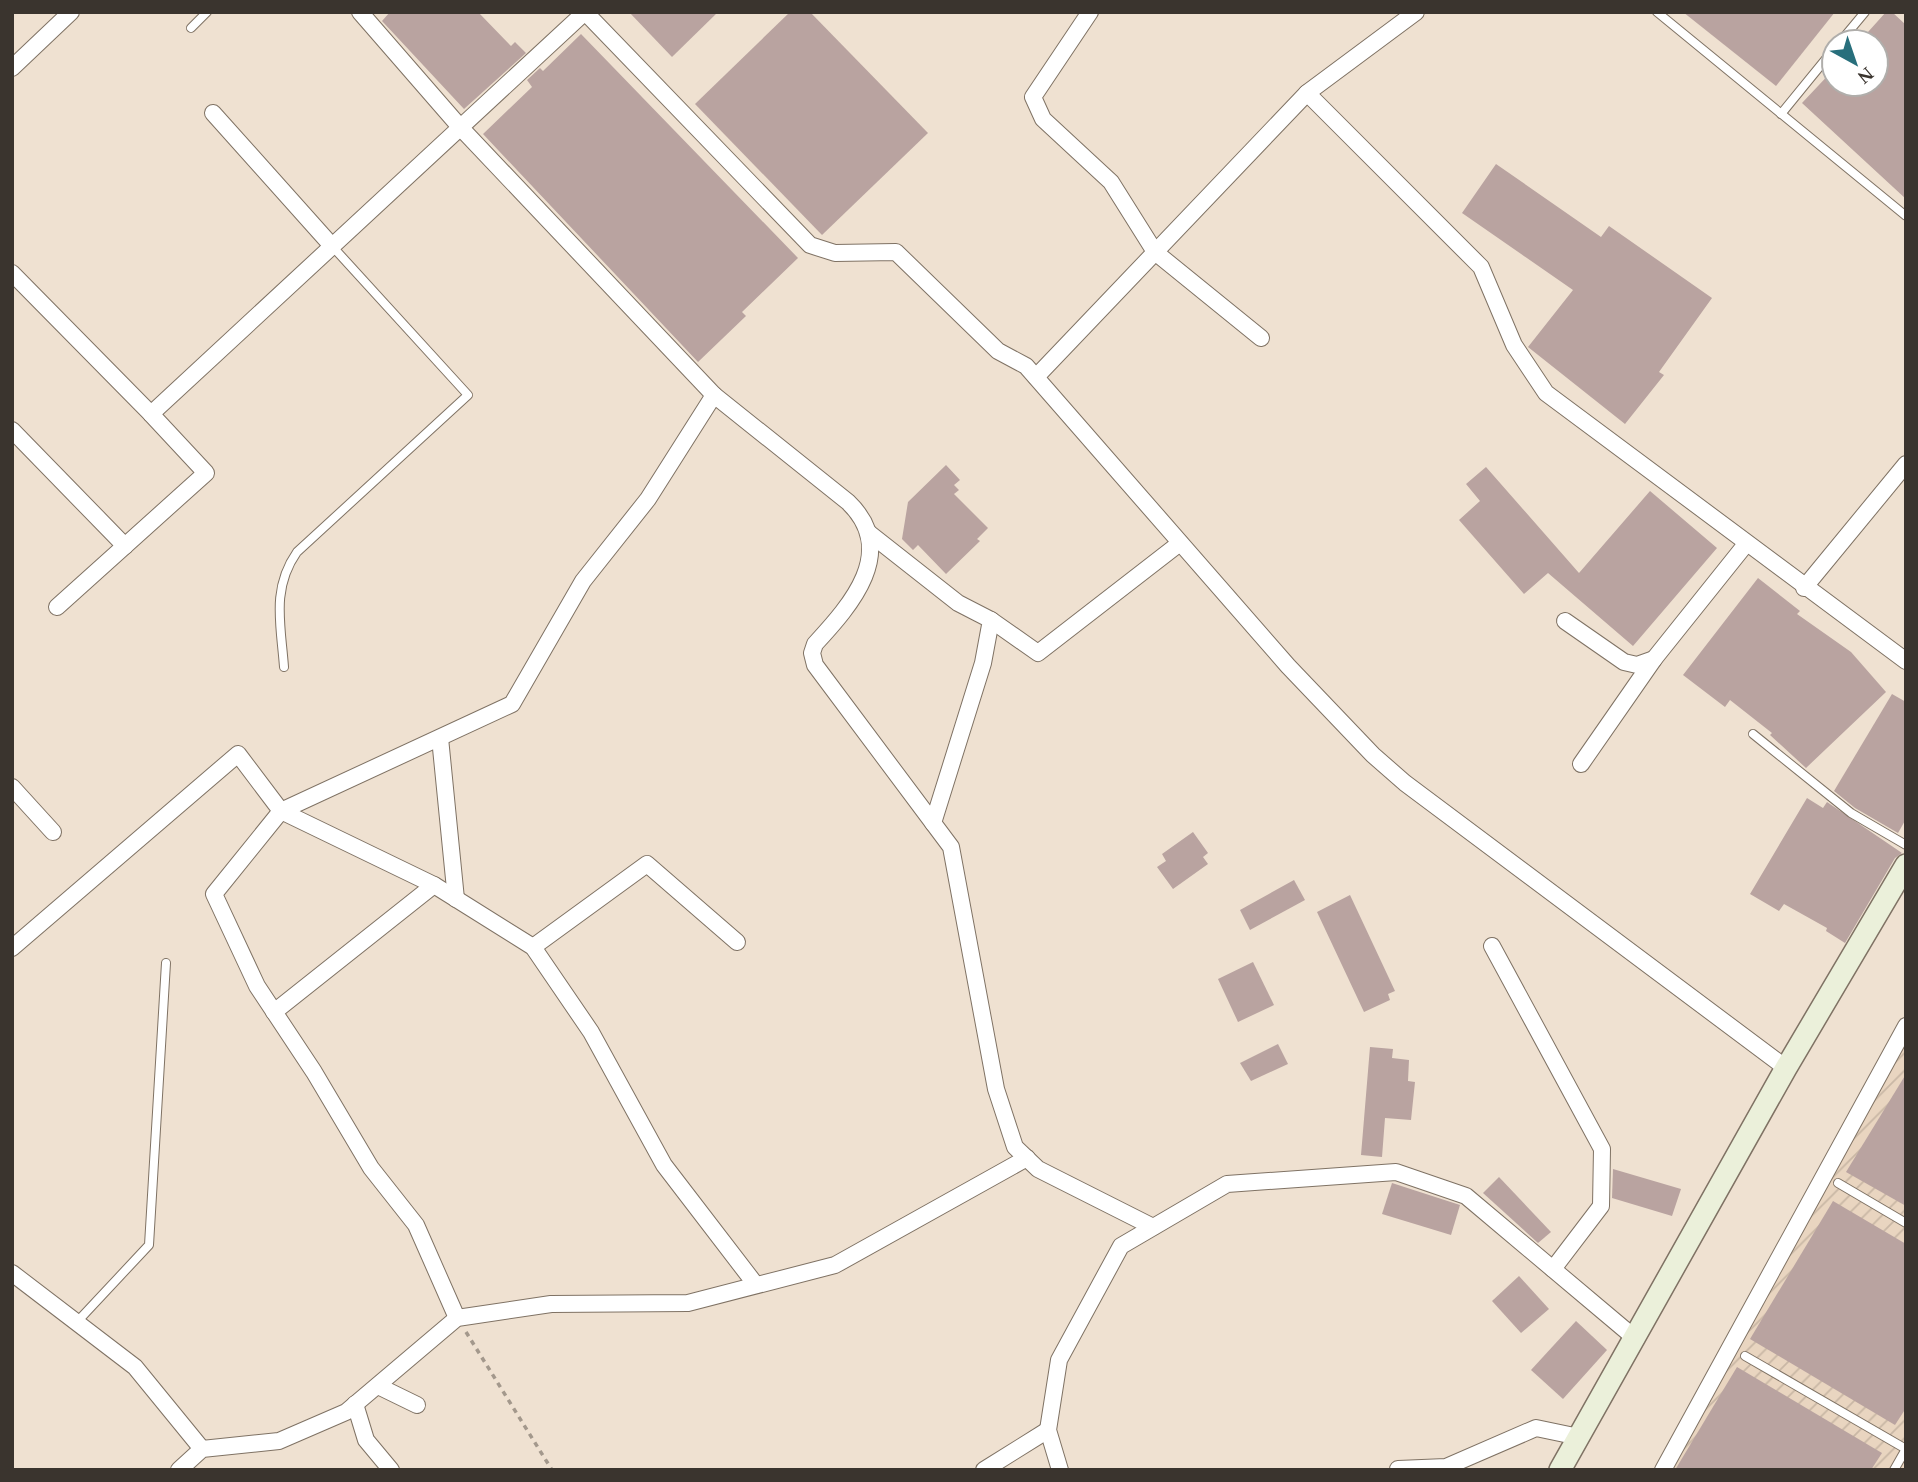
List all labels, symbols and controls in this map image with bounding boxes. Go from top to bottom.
north arrow [1820,28,1890,98]
text: N [1853,63,1878,88]

